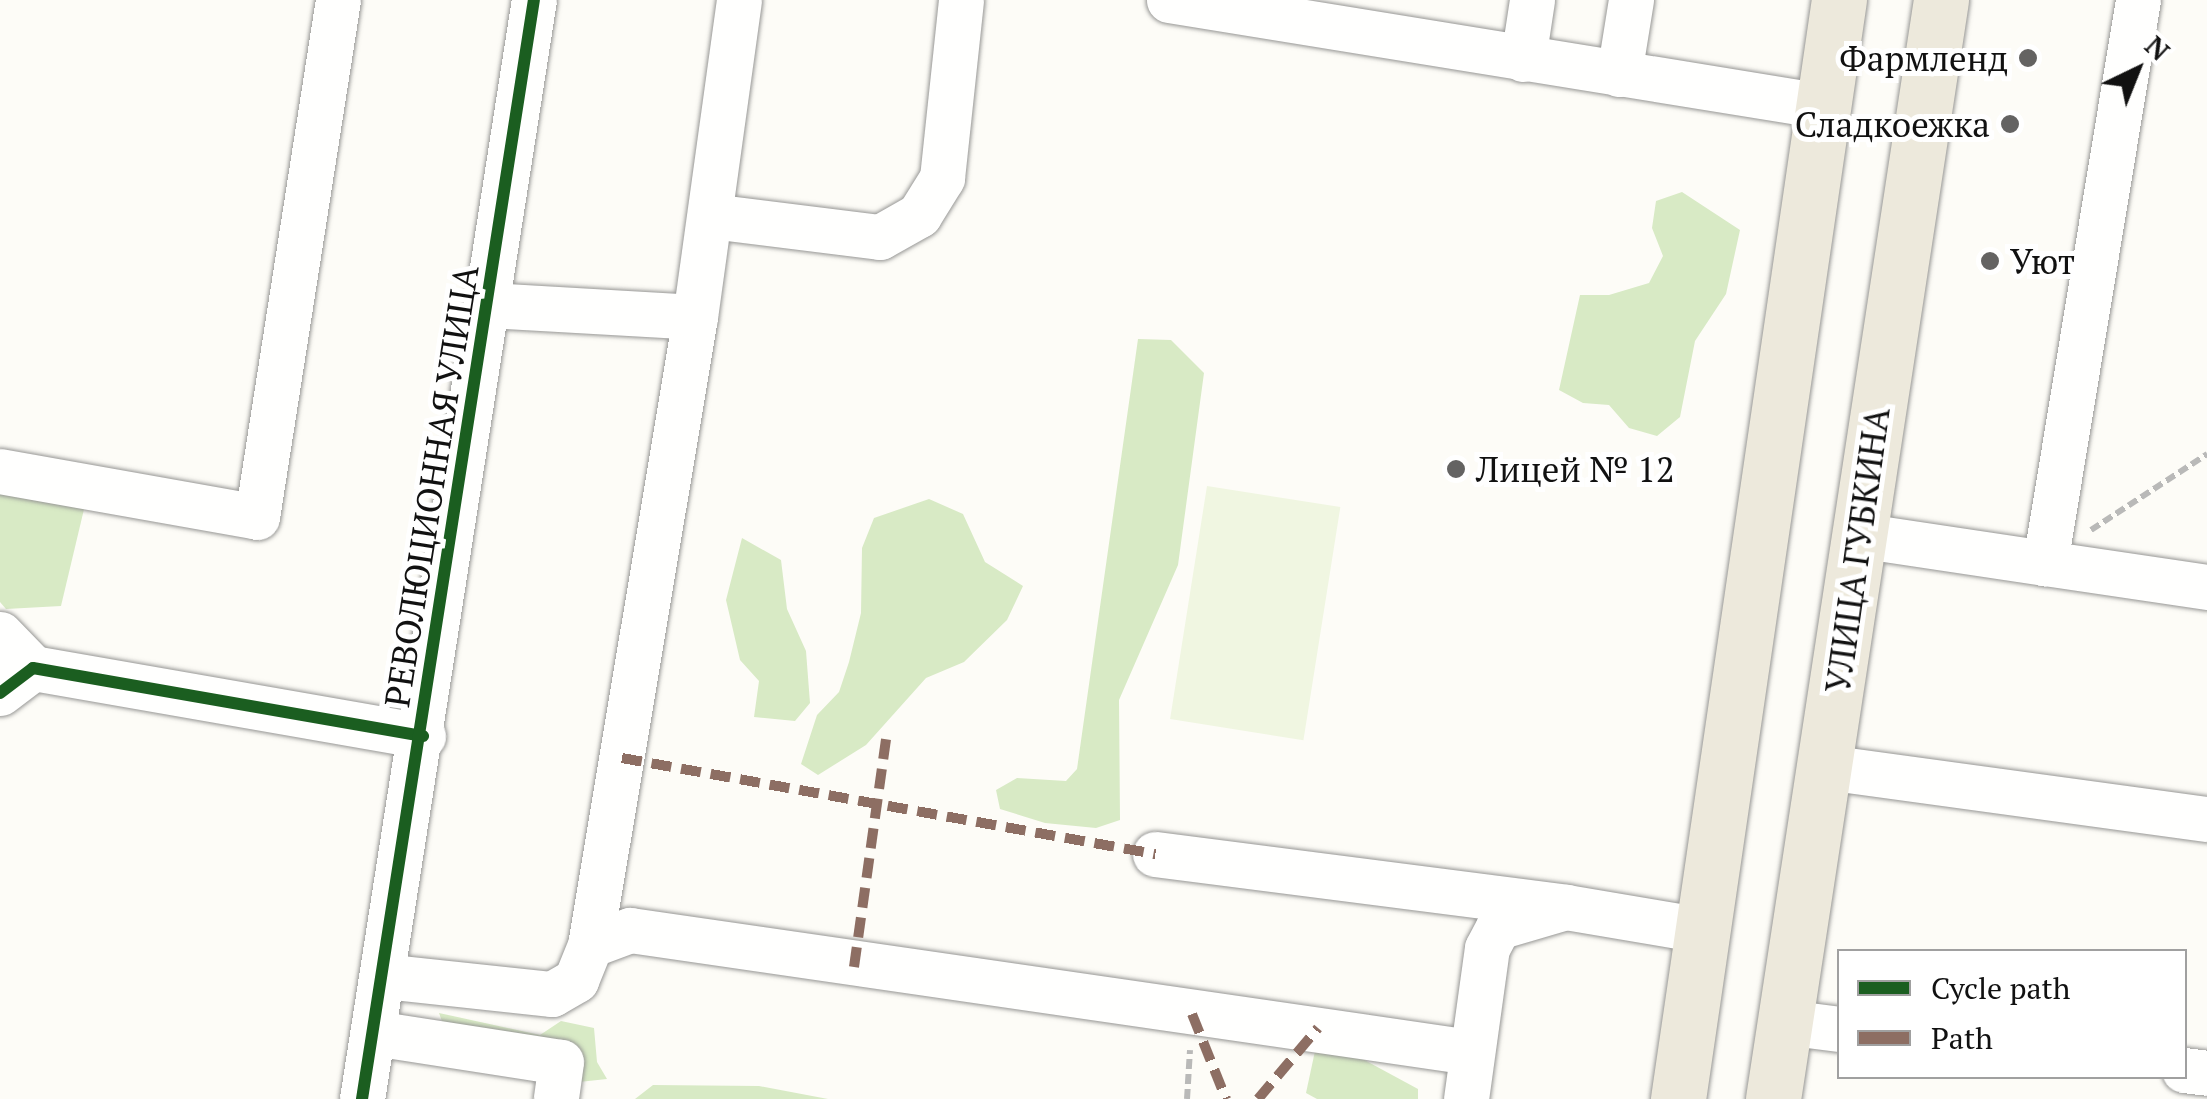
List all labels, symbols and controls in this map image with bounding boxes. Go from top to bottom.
north arrow [2087,20,2187,120]
text: N [2137,27,2178,68]
place label: Фармленд [1839,37,2008,79]
marker: Фармленд [2017,47,2039,69]
place label: Сладкоежка [1795,103,1990,145]
marker: Сладкоежка [1999,113,2021,135]
place label: Уют [2010,240,2075,282]
marker: Уют [1979,250,2001,272]
street label: РЕВОЛЮЦИОННАЯ УЛИЦА [375,262,487,710]
street label: УЛИЦА ГУБКИНА [1816,404,1898,696]
place label: Лицей № 12 [1476,448,1675,490]
marker: Лицей № 12 [1445,458,1467,480]
legend [1837,949,2187,1079]
text: Cycle path [1931,968,2070,1008]
text: Path [1931,1018,1993,1058]

